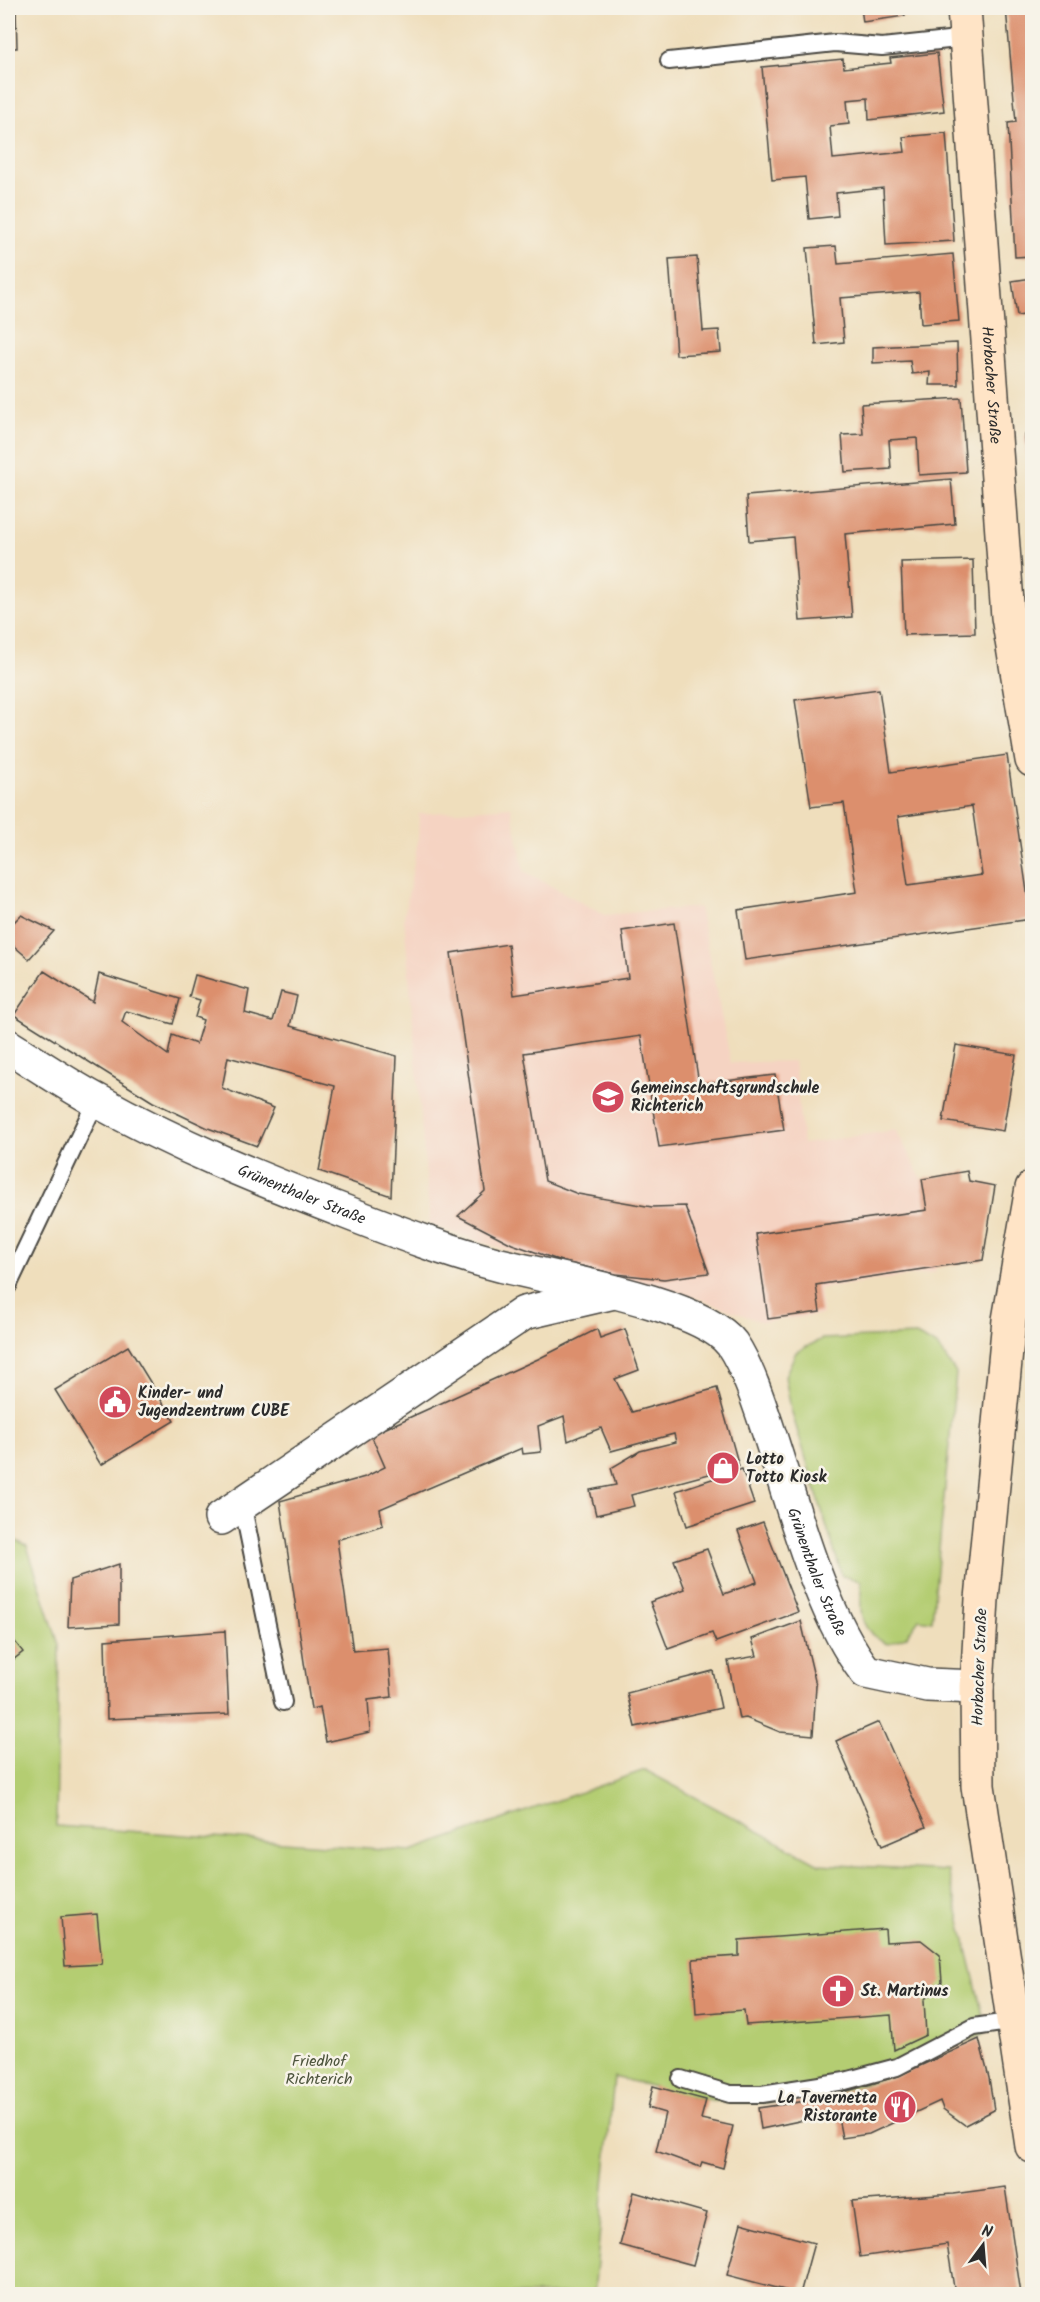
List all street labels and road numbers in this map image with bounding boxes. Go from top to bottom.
street label: Horbacher Straße [975,325,1008,445]
street label: Grünenthaler Straße [234,1158,370,1231]
street label: Grünenthaler Straße [781,1504,853,1641]
street label: Horbacher Straße [965,1608,995,1726]

